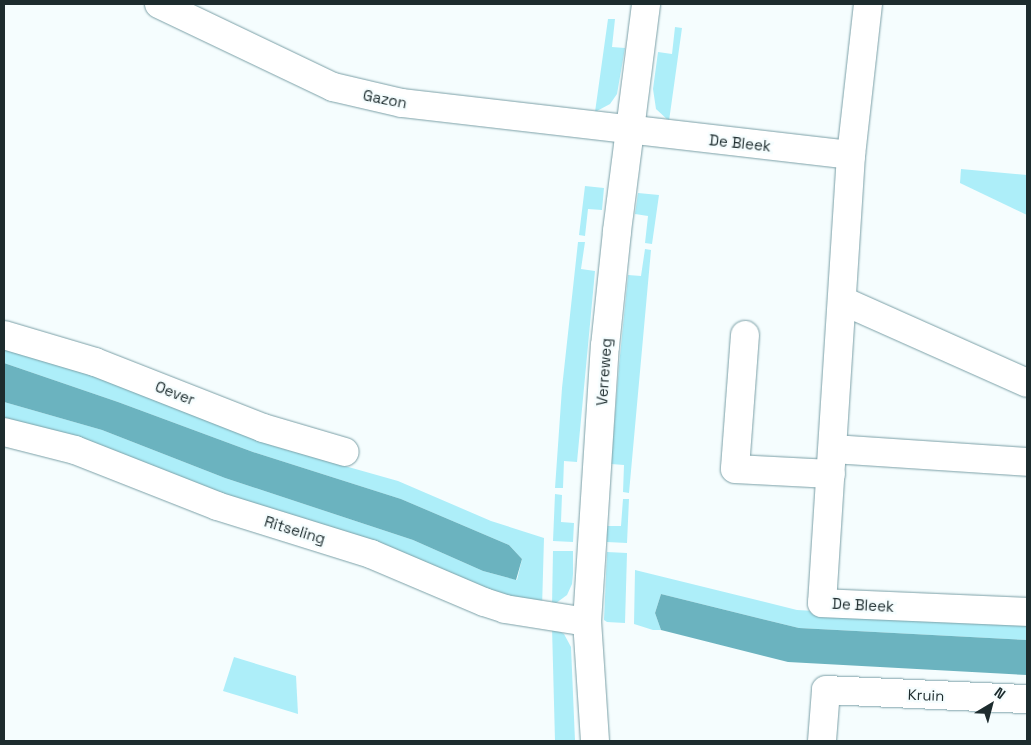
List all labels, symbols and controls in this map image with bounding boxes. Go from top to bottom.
street label: Gazon [361,86,409,112]
street label: De Bleek [708,131,772,155]
street label: Verreweg [593,338,615,406]
street label: Oever [153,377,197,409]
street label: Ritseling [262,512,328,548]
street label: De Bleek [832,594,894,616]
north arrow [966,680,1016,730]
text: N [991,683,1009,703]
street label: Kruin [907,685,945,705]

